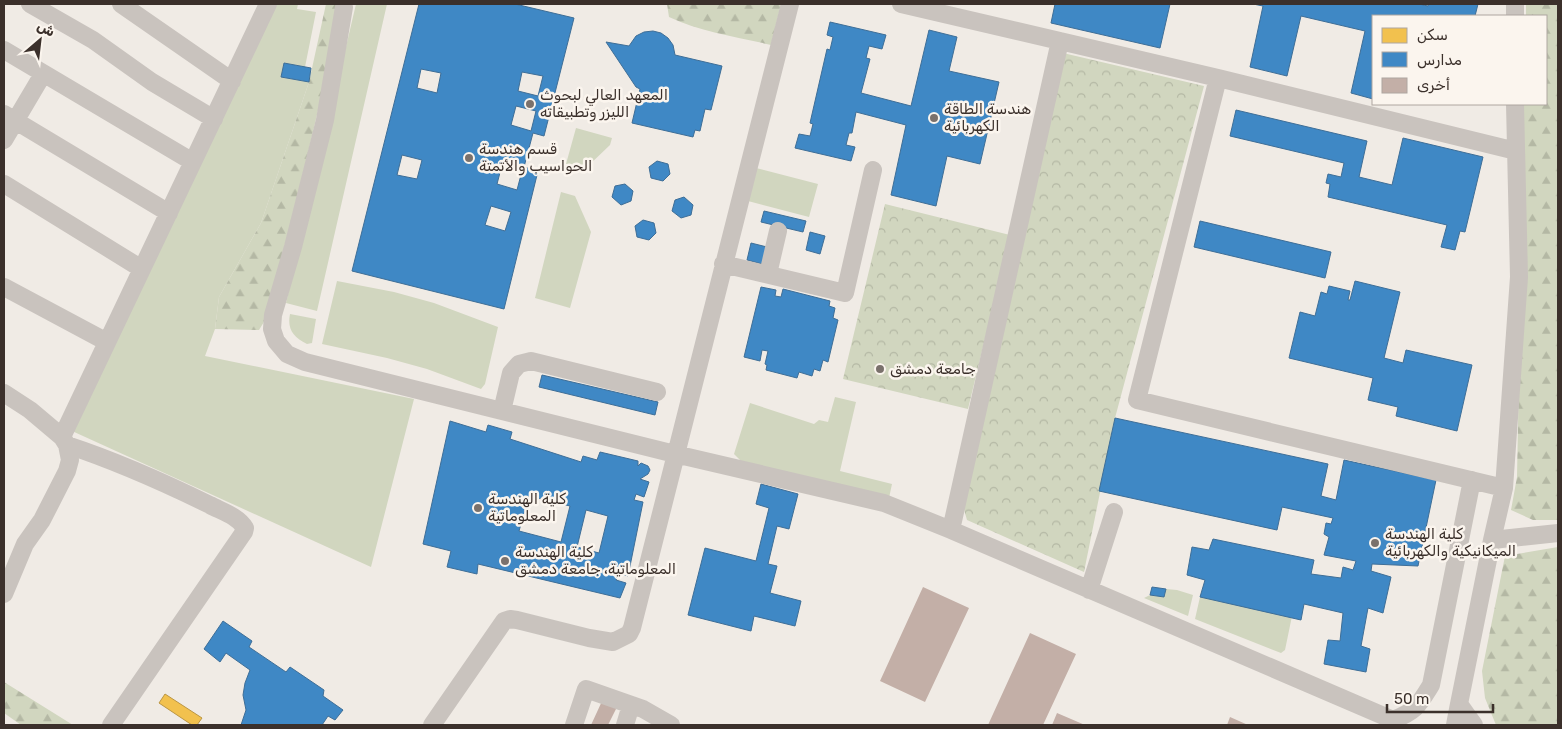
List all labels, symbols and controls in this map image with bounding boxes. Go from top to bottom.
north arrow [15,15,65,65]
legend [1372,15,1547,105]
text: ش [34,17,58,41]
text: سكن [1417,26,1448,44]
text: مدارس [1417,51,1462,69]
text: أخرى [1417,76,1450,94]
place label: المعهد العالي لبحوث الليزر وتطبيقاته [540,86,668,122]
marker: المعهد العالي لبحوث الليزر وتطبيقاته [524,98,536,110]
place label: هندسة الطاقة الكهربائية [944,100,1031,135]
marker: هندسة الطاقة الكهربائية [928,112,940,124]
place label: قسم هندسة الحواسيب والأتمتة [479,140,592,176]
marker: قسم هندسة الحواسيب والأتمتة [463,152,475,164]
place label: جامعة دمشق [890,360,976,378]
marker: جامعة دمشق [874,363,886,375]
place label: كلية الهندسة المعلوماتية [488,490,566,525]
marker: كلية الهندسة المعلوماتية [472,502,484,514]
place label: كلية الهندسة الميكانيكية والكهربائية [1385,525,1516,561]
marker: كلية الهندسة الميكانيكية والكهربائية [1369,537,1381,549]
place label: كلية الهندسة المعلوماتية، جامعة دمشق [515,543,676,578]
marker: كلية الهندسة المعلوماتية، جامعة دمشق [499,555,511,567]
scale bar [1387,682,1493,714]
text: 50 m [1394,690,1429,708]

